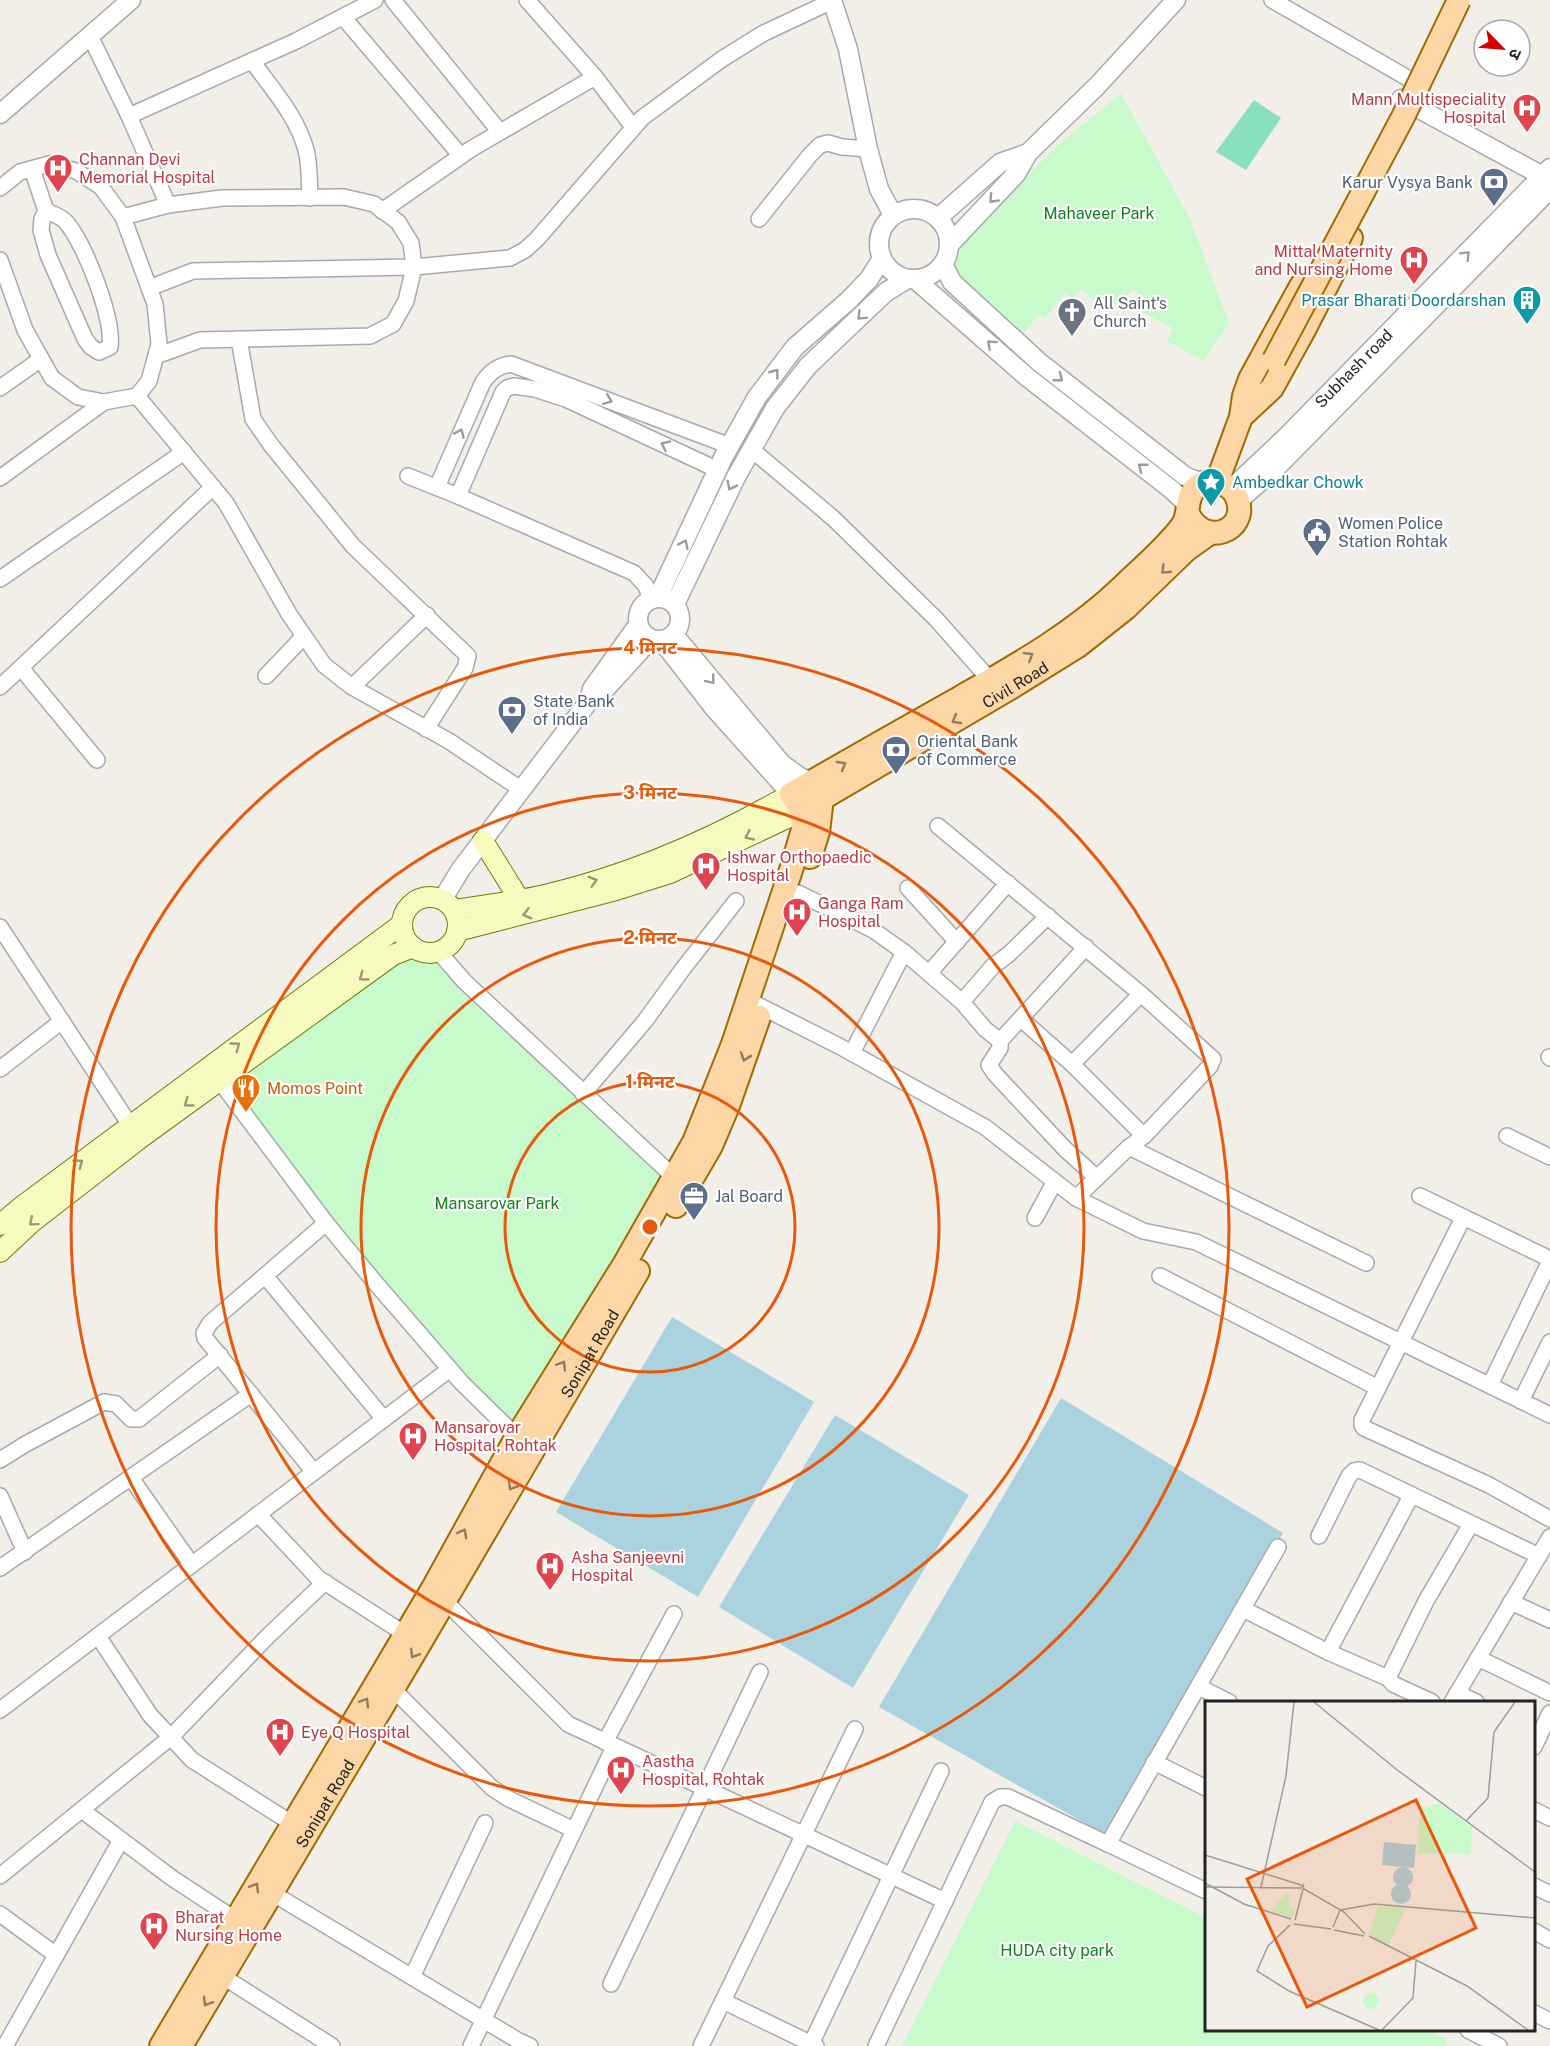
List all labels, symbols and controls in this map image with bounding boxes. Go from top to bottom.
north arrow [1472,18,1532,78]
text: उ [1504,46,1526,63]
place label: Mann Multispeciality Hospital [1351,90,1506,127]
hospital icon: Mann Multispeciality Hospital [1511,92,1543,134]
place label: Channan Devi Memorial Hospital [79,150,216,187]
hospital icon: Channan Devi Memorial Hospital [42,152,74,194]
bank icon: Karur Vysya Bank [1478,166,1510,208]
place label: Karur Vysya Bank [1342,173,1473,192]
one-way arrow [989,192,1000,203]
park label: Mahaveer Park [1043,204,1155,223]
place label: Mittal Maternity and Nursing Home [1254,242,1393,279]
hospital icon: Mittal Maternity and Nursing Home [1398,244,1430,286]
one-way arrow [1458,251,1469,262]
building icon: Prasar Bharati Doordarshan [1511,284,1543,326]
place label: Prasar Bharati Doordarshan [1301,291,1506,310]
place label: All Saint's Church [1093,294,1167,331]
church icon: All Saint's Church [1056,296,1088,338]
one-way arrow [857,308,868,319]
street label: Subhash road [1311,325,1396,411]
one-way arrow [987,341,998,352]
one-way arrow [768,369,779,380]
one-way arrow [1053,370,1064,381]
one-way arrow [602,392,613,405]
one-way arrow [453,429,465,440]
one-way arrow [660,440,671,452]
one-way arrow [1138,463,1149,474]
place icon: Ambedkar Chowk [1195,466,1227,508]
place label: Ambedkar Chowk [1232,473,1364,492]
one-way arrow [727,480,739,491]
place label: Women Police Station Rohtak [1338,514,1448,551]
public building icon: Women Police Station Rohtak [1301,516,1333,558]
one-way arrow [676,540,688,551]
one-way arrow [1161,563,1172,574]
text: 4 मिनट [623,637,677,658]
one-way arrow [1023,652,1033,664]
street label: Civil Road [979,657,1052,712]
one-way arrow [704,674,715,685]
place label: State Bank of India [533,692,615,729]
bank icon: State Bank of India [496,694,528,736]
one-way arrow [952,712,962,724]
place label: Oriental Bank of Commerce [917,732,1018,769]
bank icon: Oriental Bank of Commerce [880,734,912,776]
one-way arrow [836,761,846,772]
text: 3 मिनट [623,782,677,803]
one-way arrow [745,829,756,841]
place label: Ishwar Orthopaedic Hospital [727,848,872,885]
hospital icon: Ishwar Orthopaedic Hospital [690,850,722,892]
one-way arrow [587,876,598,888]
place label: Ganga Ram Hospital [818,894,904,931]
hospital icon: Ganga Ram Hospital [781,896,813,938]
one-way arrow [522,907,532,919]
text: 2 मिनट [623,927,677,948]
one-way arrow [359,970,370,981]
one-way arrow [229,1043,240,1054]
one-way arrow [740,1051,752,1062]
text: 1 मिनट [625,1071,675,1092]
restaurant icon: Momos Point [230,1072,262,1114]
place label: Momos Point [267,1079,363,1098]
one-way arrow [184,1096,195,1107]
one-way arrow [73,1159,84,1170]
office icon: Jal Board [678,1180,710,1222]
place label: Jal Board [715,1187,783,1206]
park label: Mansarovar Park [434,1194,560,1213]
one-way arrow [29,1215,40,1226]
centre of rings [640,1217,660,1237]
street label: Sonipat Road [556,1306,623,1401]
one-way arrow [554,1361,566,1371]
place label: Mansarovar Hospital, Rohtak [434,1418,557,1455]
hospital icon: Mansarovar Hospital, Rohtak [397,1420,429,1462]
one-way arrow [508,1479,519,1490]
one-way arrow [456,1529,467,1539]
place label: Asha Sanjeevni Hospital [571,1548,684,1585]
hospital icon: Asha Sanjeevni Hospital [534,1550,566,1592]
one-way arrow [409,1648,421,1658]
one-way arrow [358,1698,370,1708]
inset map [1205,1701,1535,2031]
hospital icon: Eye Q Hospital [264,1716,296,1758]
place label: Eye Q Hospital [301,1723,411,1742]
place label: Aastha Hospital, Rohtak [642,1752,765,1789]
hospital icon: Aastha Hospital, Rohtak [605,1754,637,1796]
street label: Sonipat Road [291,1756,358,1851]
one-way arrow [248,1883,259,1893]
place label: Bharat Nursing Home [175,1908,282,1945]
hospital icon: Bharat Nursing Home [138,1910,170,1952]
park label: HUDA city park [1000,1941,1114,1960]
one-way arrow [203,1996,214,2006]

